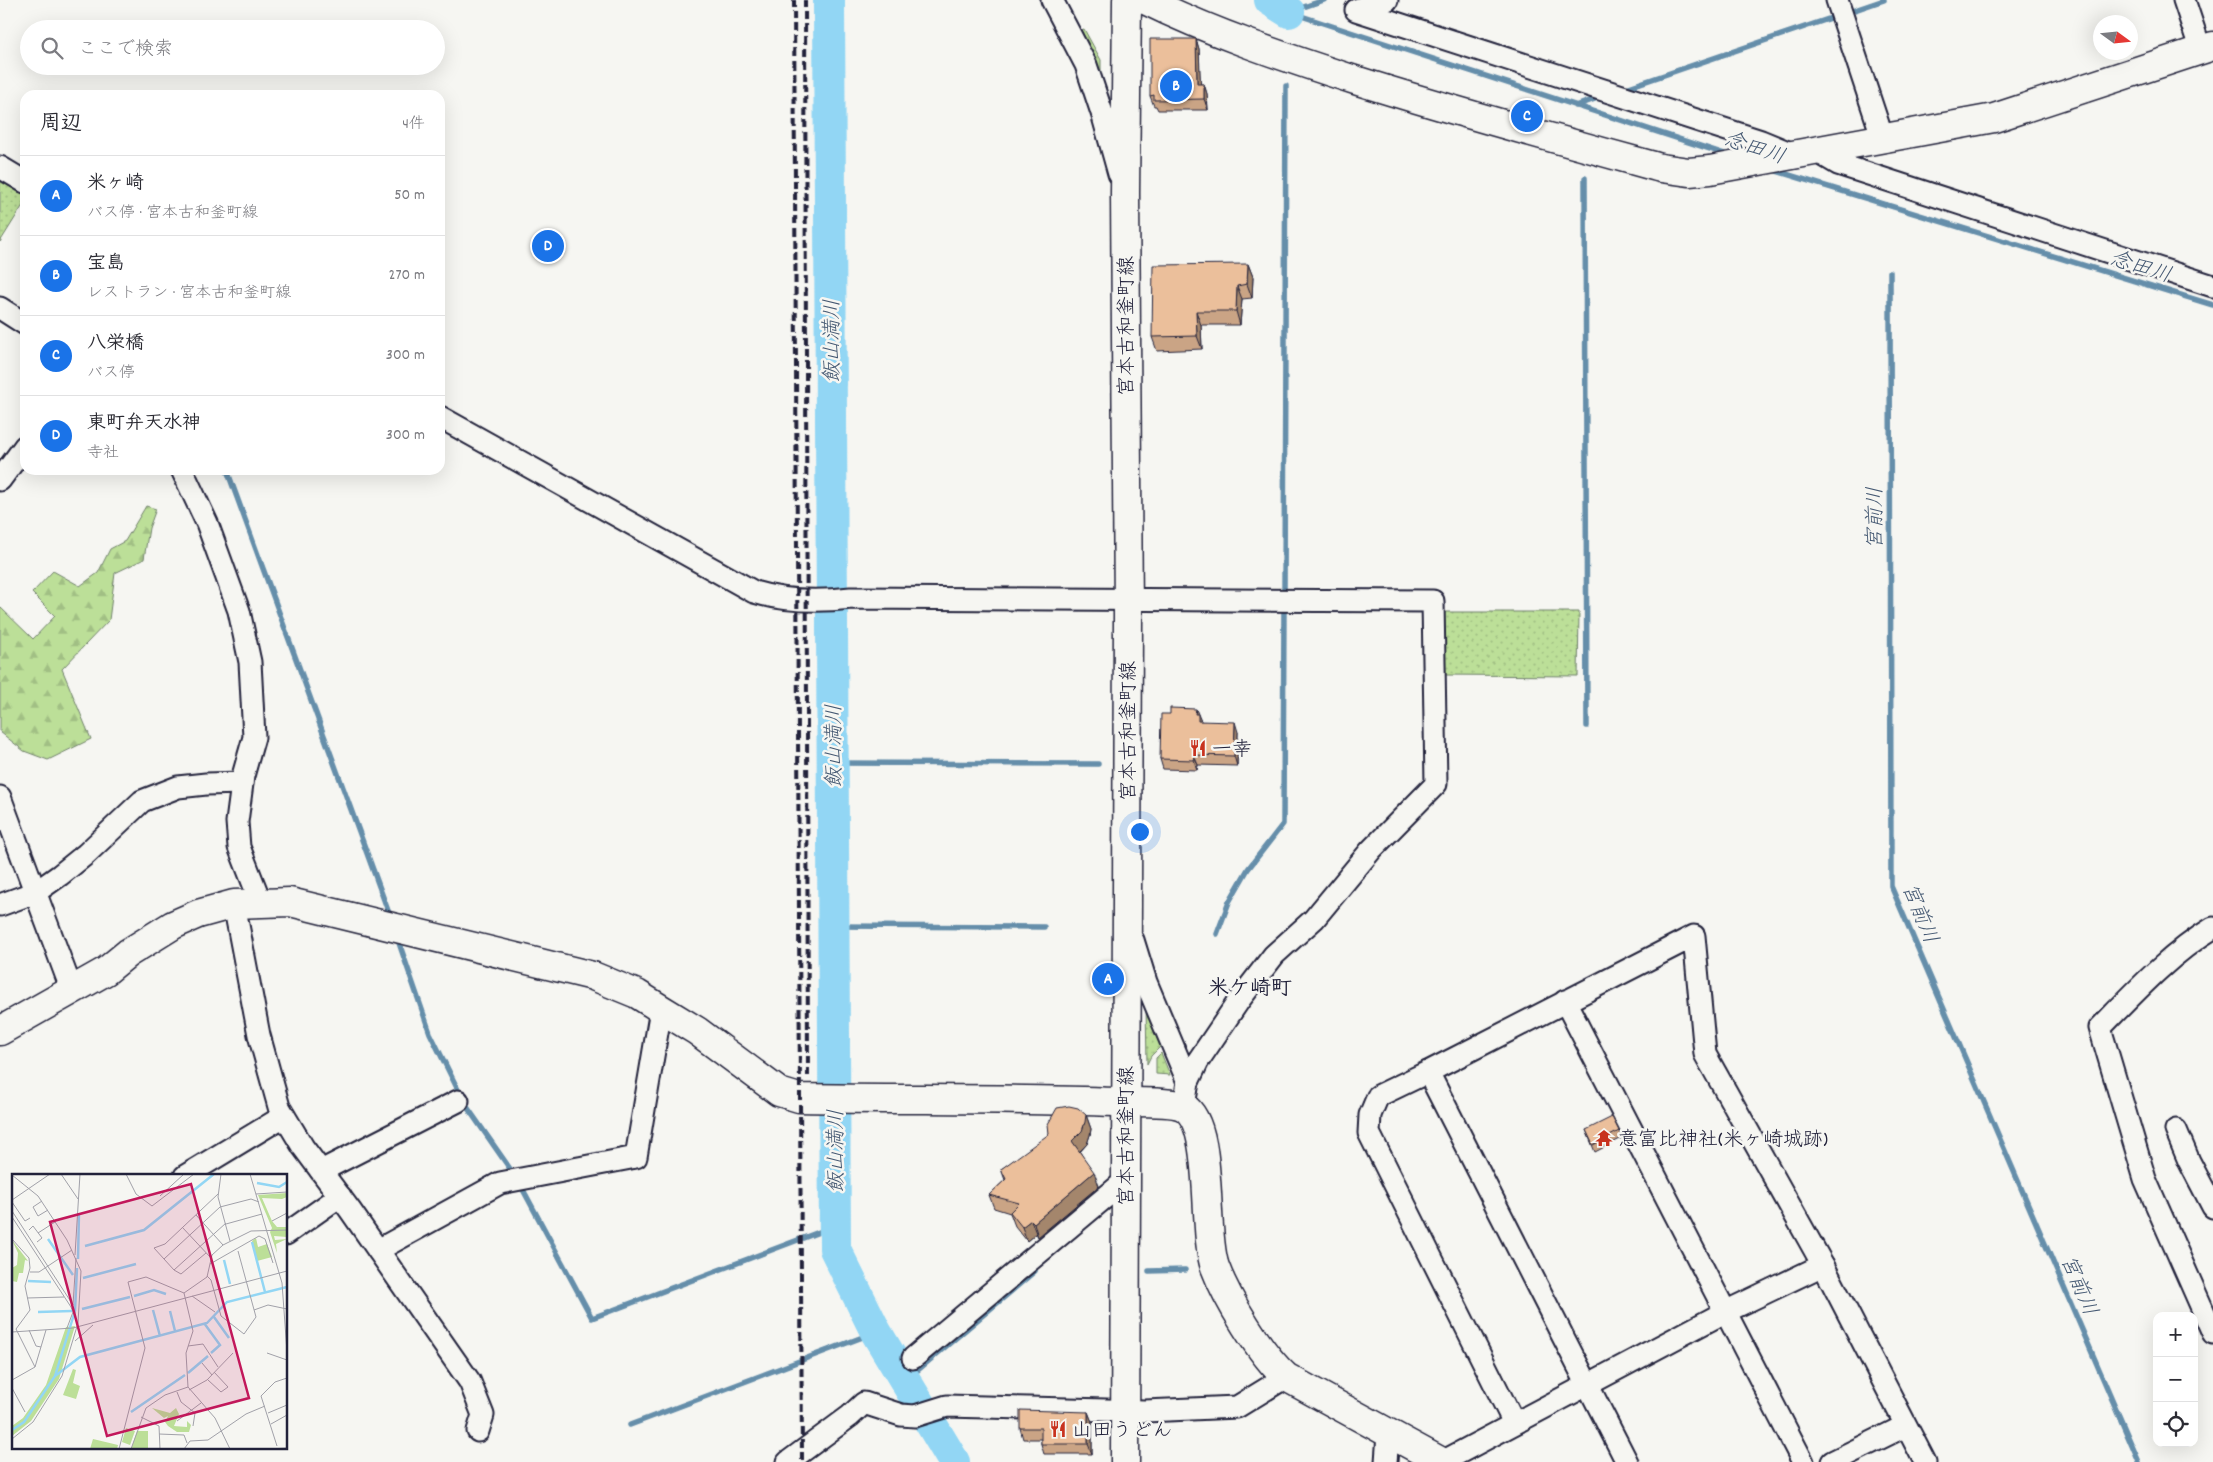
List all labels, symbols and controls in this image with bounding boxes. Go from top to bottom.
north arrow [2093,15,2138,60]
search box [20,20,445,75]
icon: search [38,34,66,62]
text: ここで検索 [78,37,173,64]
pin: B [1160,67,1192,105]
pin: C [1511,97,1543,135]
text: 周辺 [40,110,82,140]
text: 4件 [402,113,425,136]
water label: 念田川 [1719,126,1789,174]
text: 米ヶ崎 [87,171,144,198]
text: A [52,184,60,207]
text: 50 m [394,184,425,207]
text: バス停 · 宮本古和釜町線 [87,202,258,225]
pin: D [532,227,564,265]
water label: 念田川 [2106,245,2175,292]
text: 宝島 [87,251,125,278]
street label: 宮本古和釜町線 [1114,256,1142,396]
text: B [52,264,60,287]
text: 270 m [389,264,425,287]
text: レストラン · 宮本古和釜町線 [87,282,291,305]
water label: 飯山満川 [819,299,849,383]
text: 八栄橋 [87,331,144,358]
text: C [52,344,60,367]
text: 300 m [386,344,425,367]
text: バス停 [87,362,135,385]
text: 東町弁天水神 [87,411,201,438]
text: D [52,424,60,447]
text: 300 m [386,424,425,447]
text: 寺社 [87,442,119,465]
water label: 宮前川 [1862,487,1892,550]
street label: 宮本古和釜町線 [1116,661,1144,801]
water label: 飯山満川 [821,704,851,788]
place label: 一幸 [1212,737,1252,765]
restaurant icon: 一幸 [1188,738,1208,758]
your location [1127,819,1153,845]
water label: 宮前川 [1893,879,1944,949]
pin: A [1092,960,1124,998]
district label: 米ケ崎町 [1208,975,1292,1005]
street label: 宮本古和釜町線 [1114,1066,1142,1206]
water label: 飯山満川 [823,1109,853,1193]
place label: 意富比神社(米ヶ崎城跡) [1618,1127,1828,1155]
temple icon: 意富比神社(米ヶ崎城跡) [1594,1128,1614,1148]
inset map [12,1174,288,1450]
water label: 宮前川 [2051,1251,2103,1321]
map controls [2153,1312,2198,1447]
button: + [2153,1312,2198,1357]
button: − [2153,1357,2198,1402]
button: locate [2153,1402,2198,1447]
place label: 山田うどん [1072,1418,1172,1446]
restaurant icon: 山田うどん [1048,1419,1068,1439]

